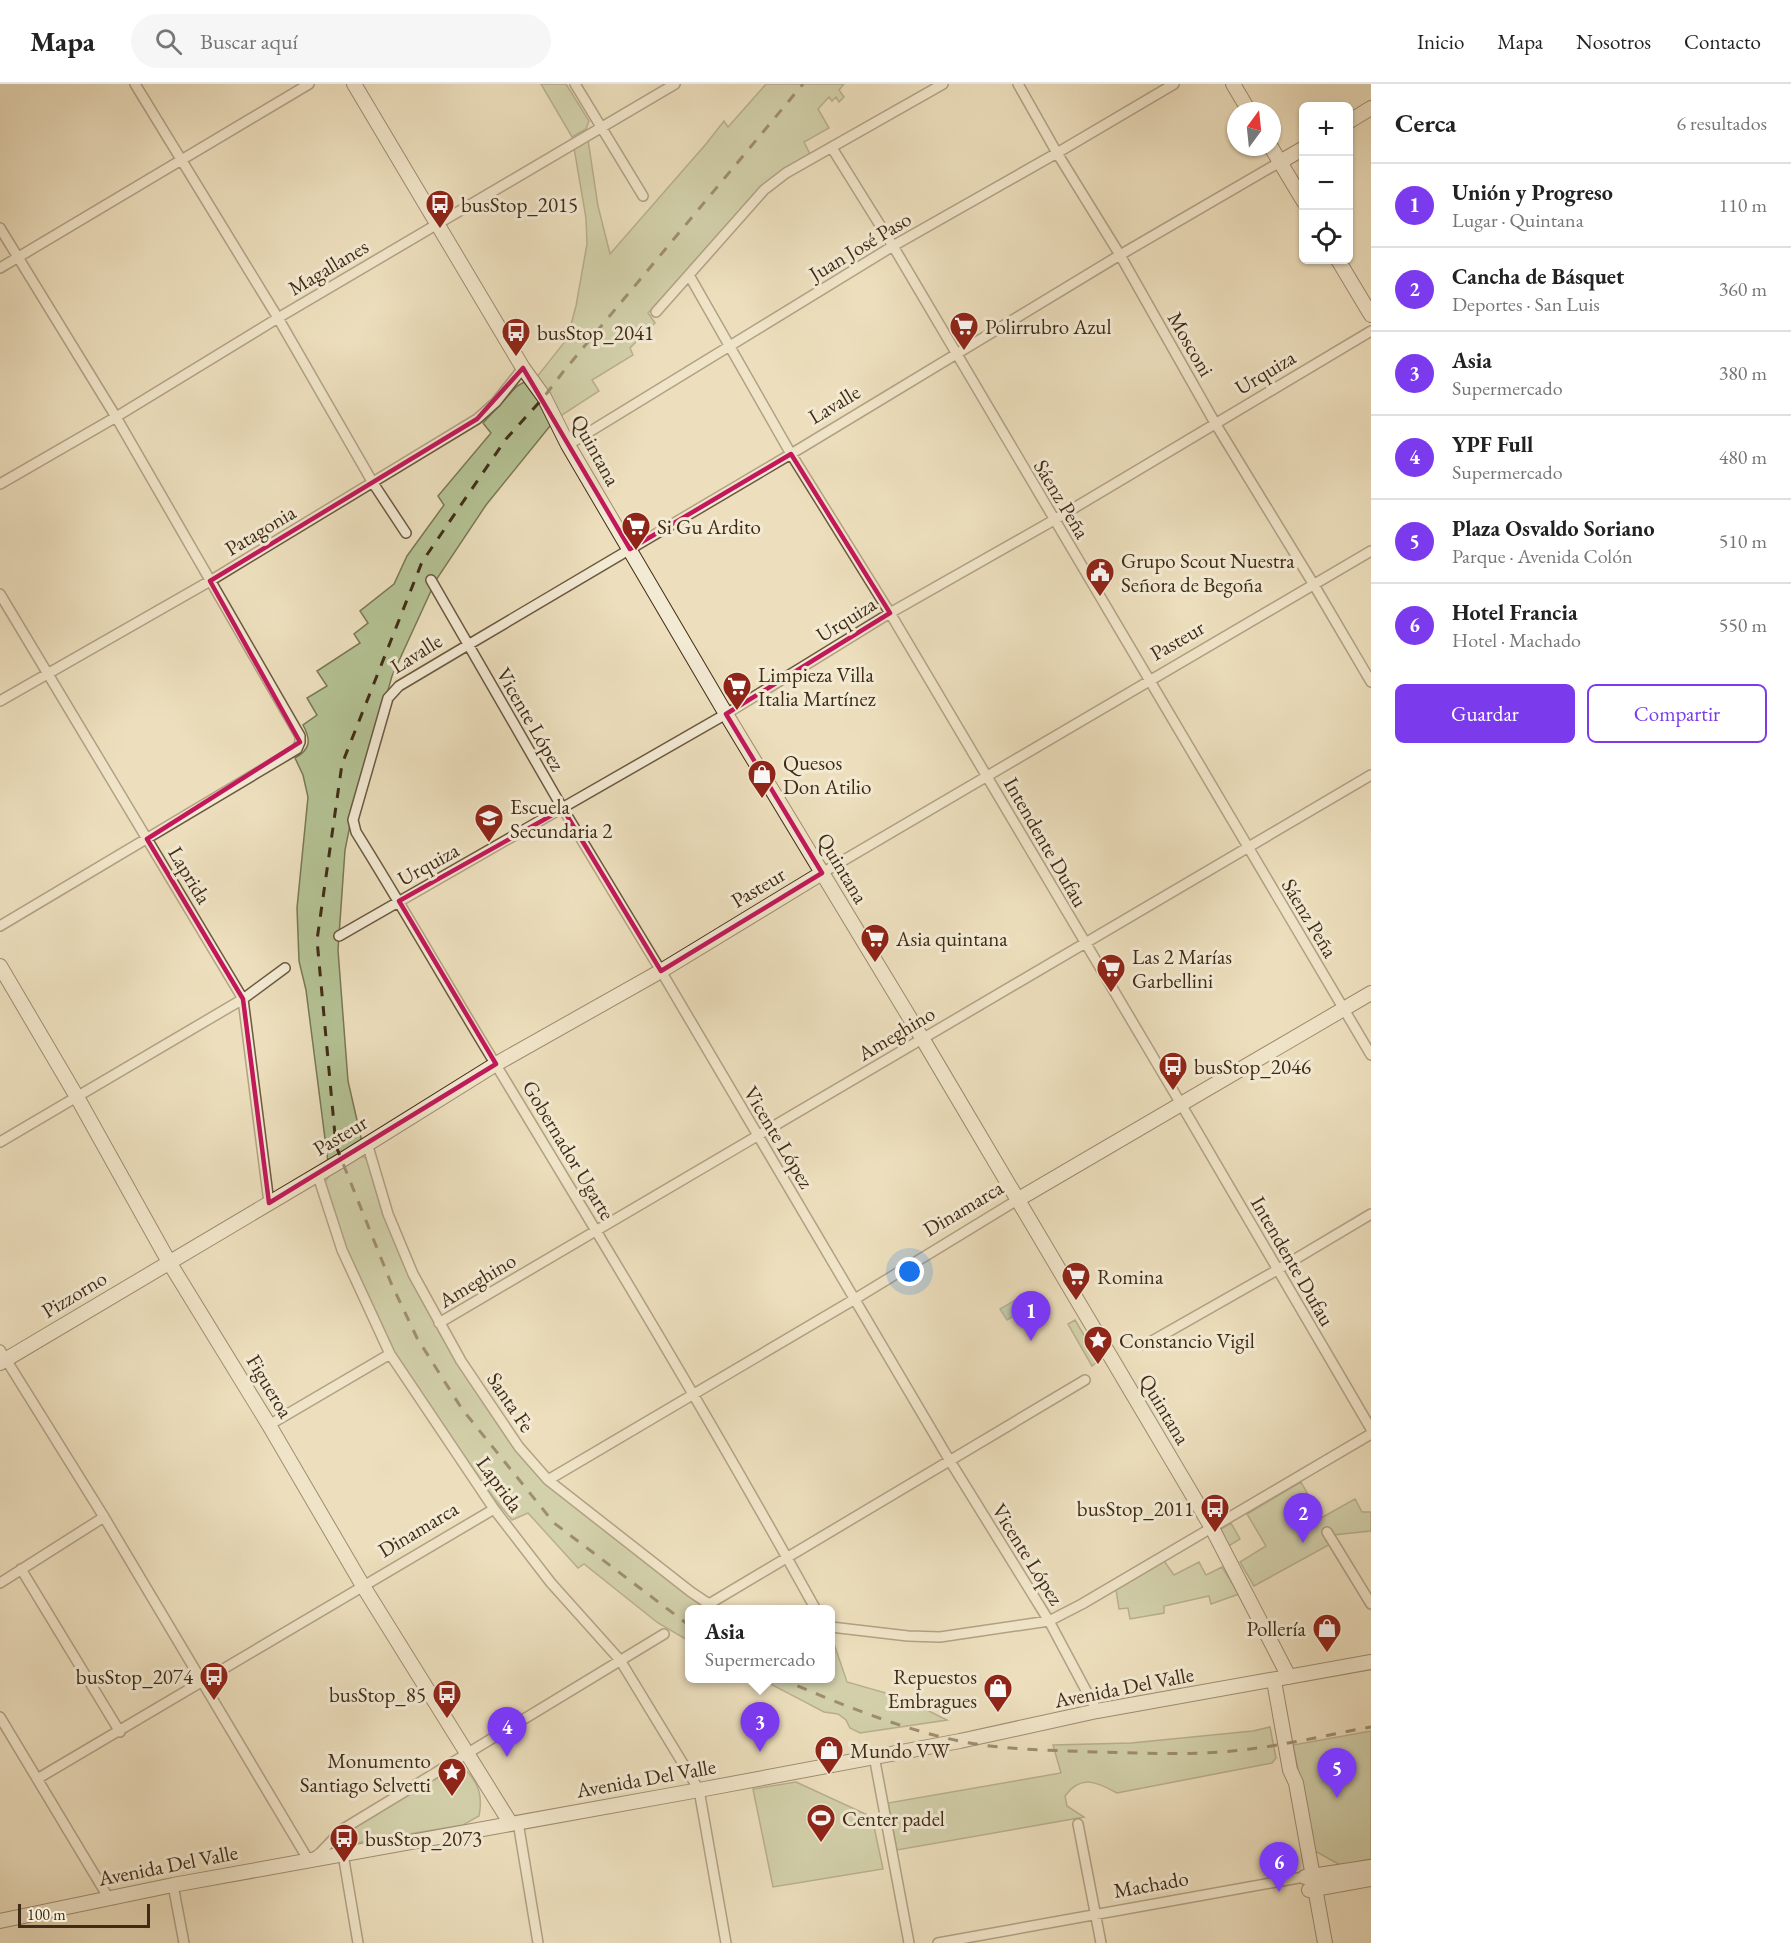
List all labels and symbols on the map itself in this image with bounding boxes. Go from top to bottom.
north arrow [1227,102,1281,156]
bus stop icon: busStop_2015 [424,188,456,230]
place label: busStop_2015 [461,191,578,218]
street label: Juan José Paso [802,205,916,288]
street label: Magallanes [283,232,373,301]
street label: Mosconi [1162,307,1220,381]
supermarket icon: Polirrubro Azul [948,310,980,352]
place label: Polirrubro Azul [985,313,1111,340]
bus stop icon: busStop_2041 [500,316,532,358]
place label: busStop_2041 [537,319,654,346]
street label: Urquiza [1230,343,1301,401]
street label: Lavalle [803,378,865,430]
street label: Quintana [564,409,627,492]
street label: Sáenz Peña [1028,454,1096,544]
street label: Patagonia [220,498,301,562]
supermarket icon: Si Gu Ardito [620,510,652,552]
place label: Si Gu Ardito [657,513,761,540]
place label: Grupo Scout Nuestra Señora de Begoña [1121,547,1295,598]
public building icon: Grupo Scout Nuestra Señora de Begoña [1084,556,1116,598]
street label: Urquiza [811,590,882,648]
street label: Pasteur [1145,614,1209,666]
street label: Lavalle [385,627,447,679]
place label: Limpieza Villa Italia Martínez [758,661,876,712]
street label: Vicente López [491,663,571,776]
supermarket icon: Limpieza Villa Italia Martínez [721,670,753,712]
place label: Quesos Don Atilio [783,749,871,800]
shop icon: Quesos Don Atilio [746,758,778,800]
street label: Intendente Dufau [998,772,1094,912]
place label: Escuela Secundaria 2 [510,793,612,844]
school or university icon: Escuela Secundaria 2 [473,802,505,844]
street label: Quintana [811,828,875,909]
street label: Urquiza [393,836,464,892]
street label: Laprida [162,841,218,909]
street label: Pasteur [726,860,790,914]
street label: Sáenz Peña [1276,873,1344,963]
supermarket icon: Asia quintana [859,922,891,964]
place label: Asia quintana [895,925,1008,952]
place label: Las 2 Marías Garbellini [1132,943,1232,994]
supermarket icon: Las 2 Marías Garbellini [1095,952,1127,994]
street label: Ameghino [851,999,940,1067]
bus stop icon: busStop_2046 [1157,1050,1189,1092]
place label: busStop_2046 [1194,1053,1311,1080]
street label: Gobernador Ugarte [517,1075,621,1225]
street label: Vicente López [738,1081,820,1193]
street label: Pasteur [308,1108,372,1162]
street label: Dinamarca [918,1173,1009,1242]
street label: Intendente Dufau [1245,1191,1341,1331]
street label: Ameghino [432,1246,521,1314]
your location [895,1257,924,1286]
supermarket icon: Romina [1060,1260,1092,1302]
place label: Romina [1097,1263,1164,1290]
street label: Pizzorno [36,1264,112,1324]
pin: 1 [1012,1292,1050,1341]
place icon: Constancio Vigil [1082,1324,1114,1366]
place label: Constancio Vigil [1119,1327,1255,1354]
street label: Figueroa [240,1349,300,1423]
street label: Santa Fe [481,1367,541,1437]
street label: Quintana [1133,1369,1197,1450]
street label: Laprida [471,1451,530,1518]
bus stop icon: busStop_2011 [1199,1492,1231,1534]
street label: Dinamarca [373,1494,464,1563]
pin: 2 [1284,1494,1322,1543]
place label: busStop_2011 [1077,1495,1194,1522]
street label: Vicente López [986,1498,1070,1610]
shop icon: Pollería [1311,1612,1343,1654]
place label: Pollería [1247,1615,1307,1642]
bus stop icon: busStop_2074 [198,1660,230,1702]
street label: Avenida Del Valle [1051,1660,1196,1714]
place label: busStop_2074 [76,1663,194,1690]
place label: Repuestos Embragues [887,1663,977,1714]
shop icon: Repuestos Embragues [982,1672,1014,1714]
bus stop icon: busStop_85 [431,1678,463,1720]
place label: busStop_85 [329,1681,426,1708]
pin: 3 [740,1702,780,1752]
pin: 4 [488,1708,526,1757]
shop icon: Mundo VW [813,1734,845,1776]
place label: Mundo VW [850,1737,950,1764]
place label: Monumento Santiago Selvetti [300,1747,431,1798]
pin: 5 [1318,1748,1356,1798]
street label: Avenida Del Valle [573,1752,718,1804]
place icon: Monumento Santiago Selvetti [436,1756,468,1798]
sports icon: Center padel [805,1802,837,1844]
place label: Center padel [842,1805,945,1832]
bus stop icon: busStop_2073 [328,1822,360,1864]
place label: busStop_2073 [365,1825,482,1852]
street label: Avenida Del Valle [95,1838,240,1892]
pin: 6 [1260,1842,1298,1892]
street label: Machado [1111,1864,1191,1904]
scale bar [18,1901,150,1928]

